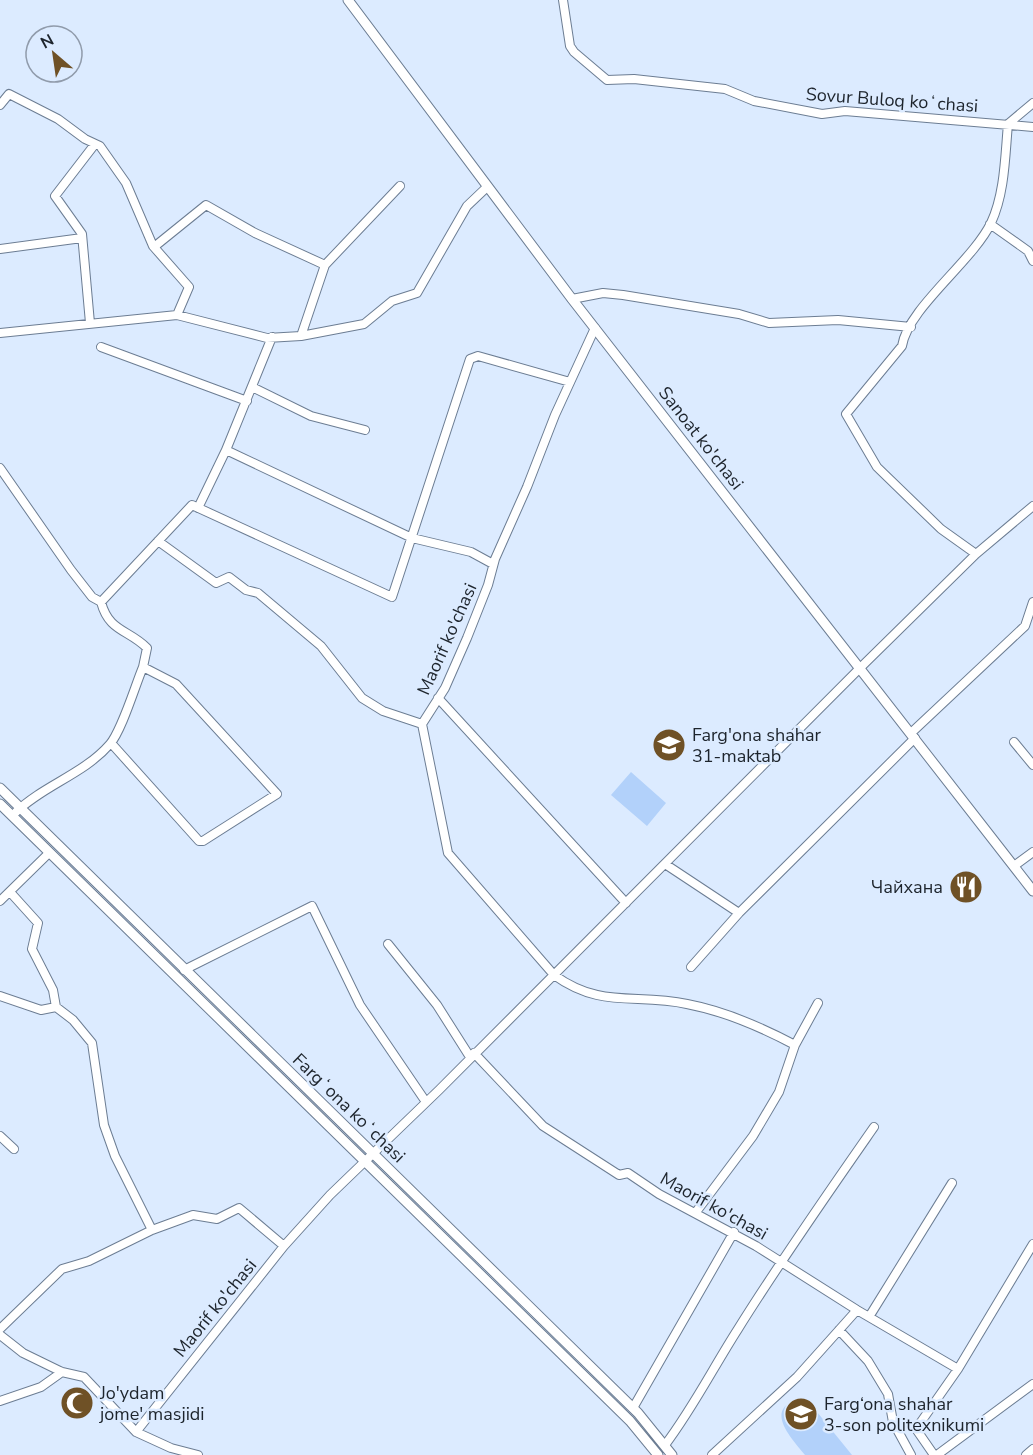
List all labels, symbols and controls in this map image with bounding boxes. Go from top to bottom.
north arrow [24,24,84,84]
text: N [37,29,58,54]
street label: Sovur Buloq koʻchasi [805,82,979,118]
street label: Sanoat ko'chasi [653,381,749,495]
street label: Maorif ko'chasi [412,579,482,699]
place label: Farg'ona shahar 31-maktab [692,723,821,768]
school or university icon: Farg'ona shahar 31-maktab [651,727,687,763]
restaurant icon: Чайхана [948,869,984,905]
place label: Чайхана [871,875,943,899]
street label: Fargʻona koʻchasi [287,1048,411,1168]
street label: Maorif ko'chasi [656,1166,772,1246]
street label: Maorif ko'chasi [168,1254,262,1362]
place label: Jo'ydam jome' masjidi [98,1381,205,1426]
mosque icon: Jo'ydam jome' masjidi [59,1385,95,1421]
place label: Farg‘ona shahar 3-son politexnikumi [824,1392,984,1437]
school or university icon: Farg‘ona shahar 3-son politexnikumi [783,1396,819,1432]

